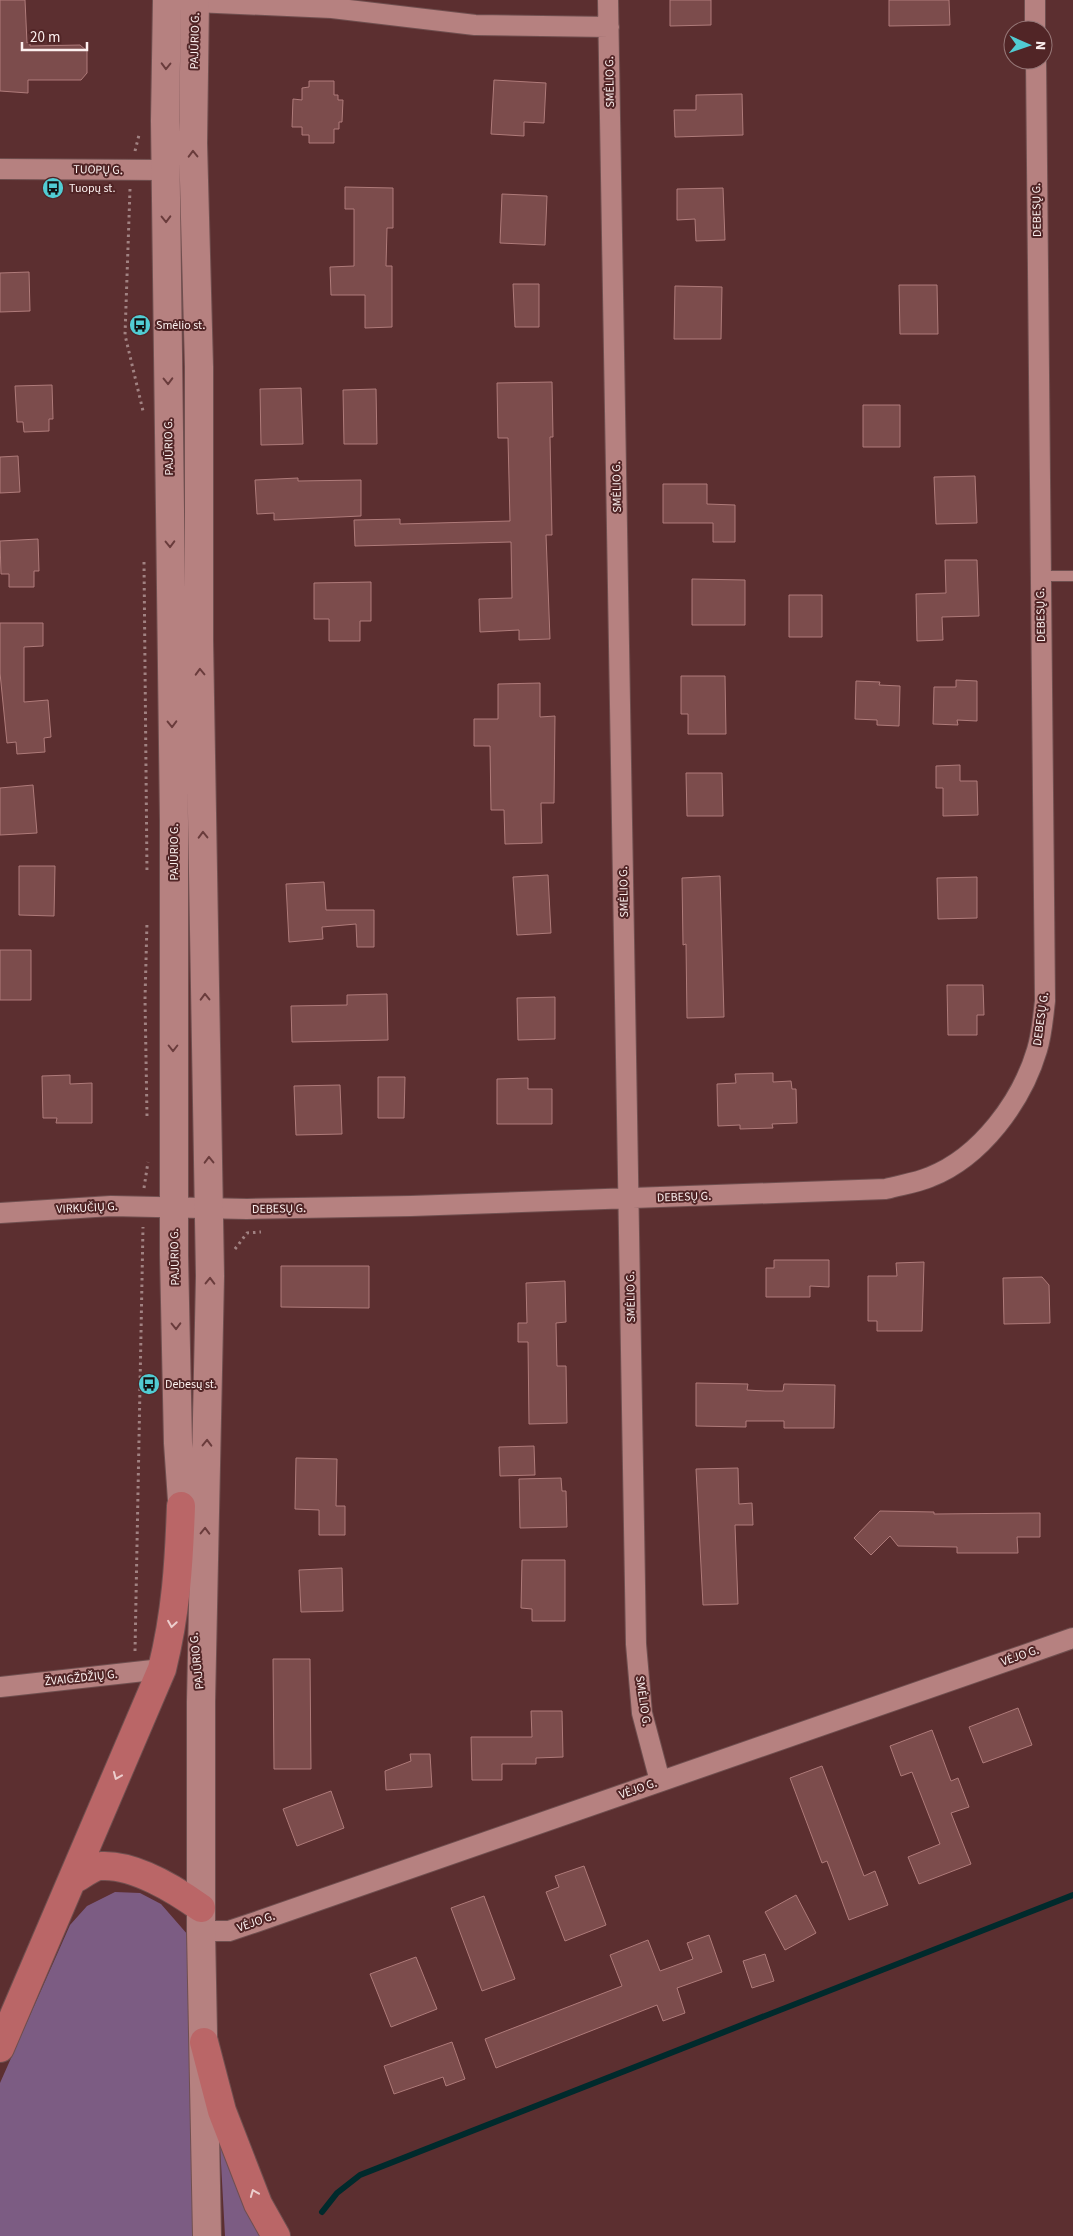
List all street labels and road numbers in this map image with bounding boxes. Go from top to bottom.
street label: PAJŪRIO G. [186,12,204,70]
street label: SMĖLIO G. [601,56,619,108]
street label: TUOPŲ G. [73,161,123,179]
street label: DEBESŲ G. [1028,183,1046,237]
street label: PAJŪRIO G. [160,418,178,476]
street label: SMĖLIO G. [608,461,626,513]
street label: DEBESŲ G. [1032,588,1050,642]
street label: PAJŪRIO G. [166,824,183,881]
street label: SMĖLIO G. [615,866,633,918]
street label: DEBESŲ G. [1029,991,1053,1047]
street label: DEBESŲ G. [657,1188,711,1206]
street label: VIRKUČIŲ G. [56,1198,118,1218]
street label: DEBESŲ G. [252,1200,306,1218]
street label: PAJŪRIO G. [166,1228,184,1286]
street label: SMĖLIO G. [622,1271,640,1323]
street label: PAJŪRIO G. [186,1632,208,1690]
street label: VĖJO G. [999,1642,1041,1670]
street label: ŽVAIGŽDŽIŲ G. [44,1666,118,1690]
street label: SMĖLIO G. [631,1674,655,1728]
street label: VĖJO G. [617,1775,659,1803]
street label: VĖJO G. [235,1908,277,1936]

